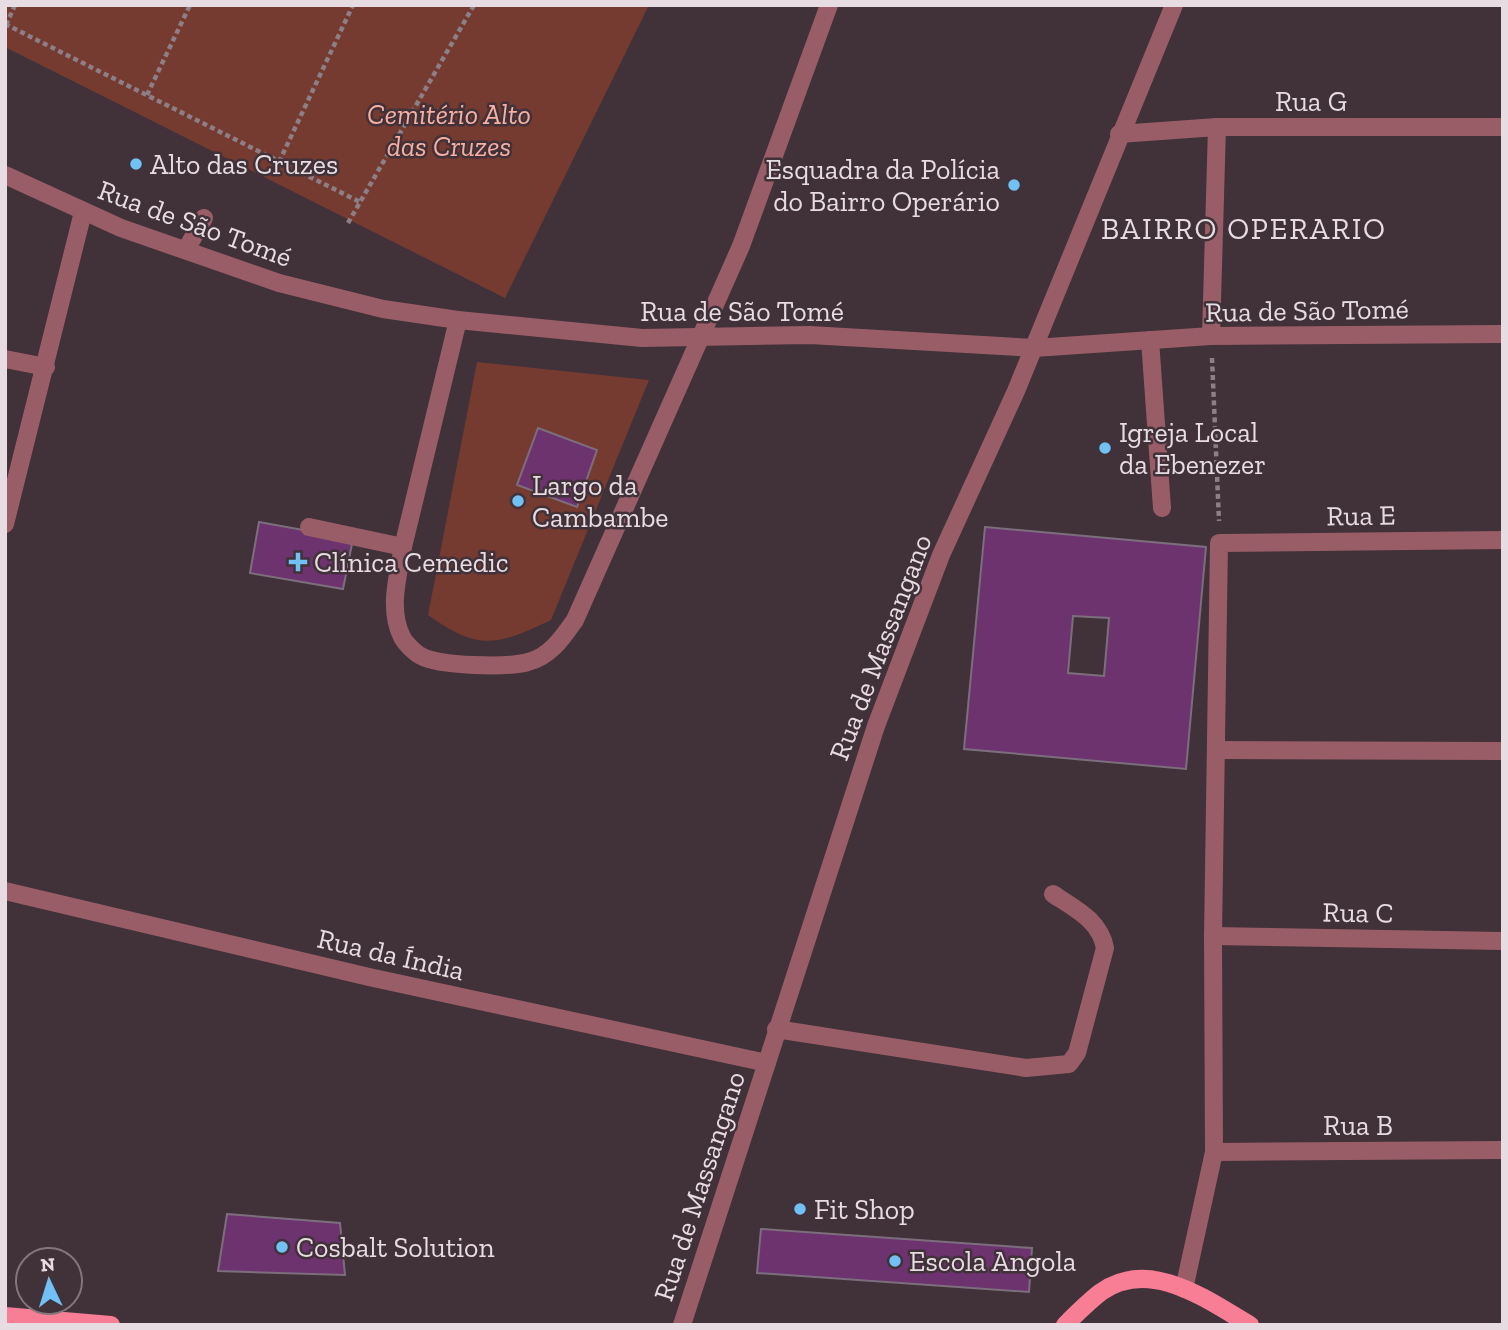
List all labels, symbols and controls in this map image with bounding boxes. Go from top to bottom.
street label: Rua G [1275,85,1347,118]
park label: Cemitério Alto das Cruzes [367,98,531,163]
place label: Alto das Cruzes [150,148,338,181]
place label: Esquadra da Polícia do Bairro Operário [765,153,1000,218]
marker: Alto das Cruzes [128,156,144,172]
street label: Rua de São Tomé [93,173,296,274]
marker: Esquadra da Polícia do Bairro Operário [1006,177,1022,193]
district label: BAIRRO OPERARIO [1101,211,1387,247]
street label: Rua de São Tomé [1205,292,1409,329]
street label: Rua de São Tomé [640,295,844,328]
place label: Igreja Local da Ebenezer [1119,416,1266,481]
marker: Igreja Local da Ebenezer [1097,440,1113,456]
place label: Largo da Cambambe [532,469,669,534]
marker: Largo da Cambambe [510,493,526,509]
street label: Rua E [1326,498,1396,533]
street label: Rua de Massangano [822,530,939,765]
place label: Clínica Cemedic [314,546,509,579]
marker: Clínica Cemedic [288,552,308,572]
street label: Rua C [1322,895,1394,930]
street label: Rua da Índia [314,922,468,988]
street label: Rua de Massangano [647,1067,752,1305]
street label: Rua B [1323,1109,1393,1142]
place label: Fit Shop [814,1193,915,1226]
marker: Fit Shop [792,1201,808,1217]
place label: Cosbalt Solution [296,1231,494,1264]
marker: Cosbalt Solution [274,1239,290,1255]
place label: Escola Angola [909,1245,1077,1278]
north arrow [14,1246,84,1316]
text: N [40,1253,56,1277]
marker: Escola Angola [887,1253,903,1269]

